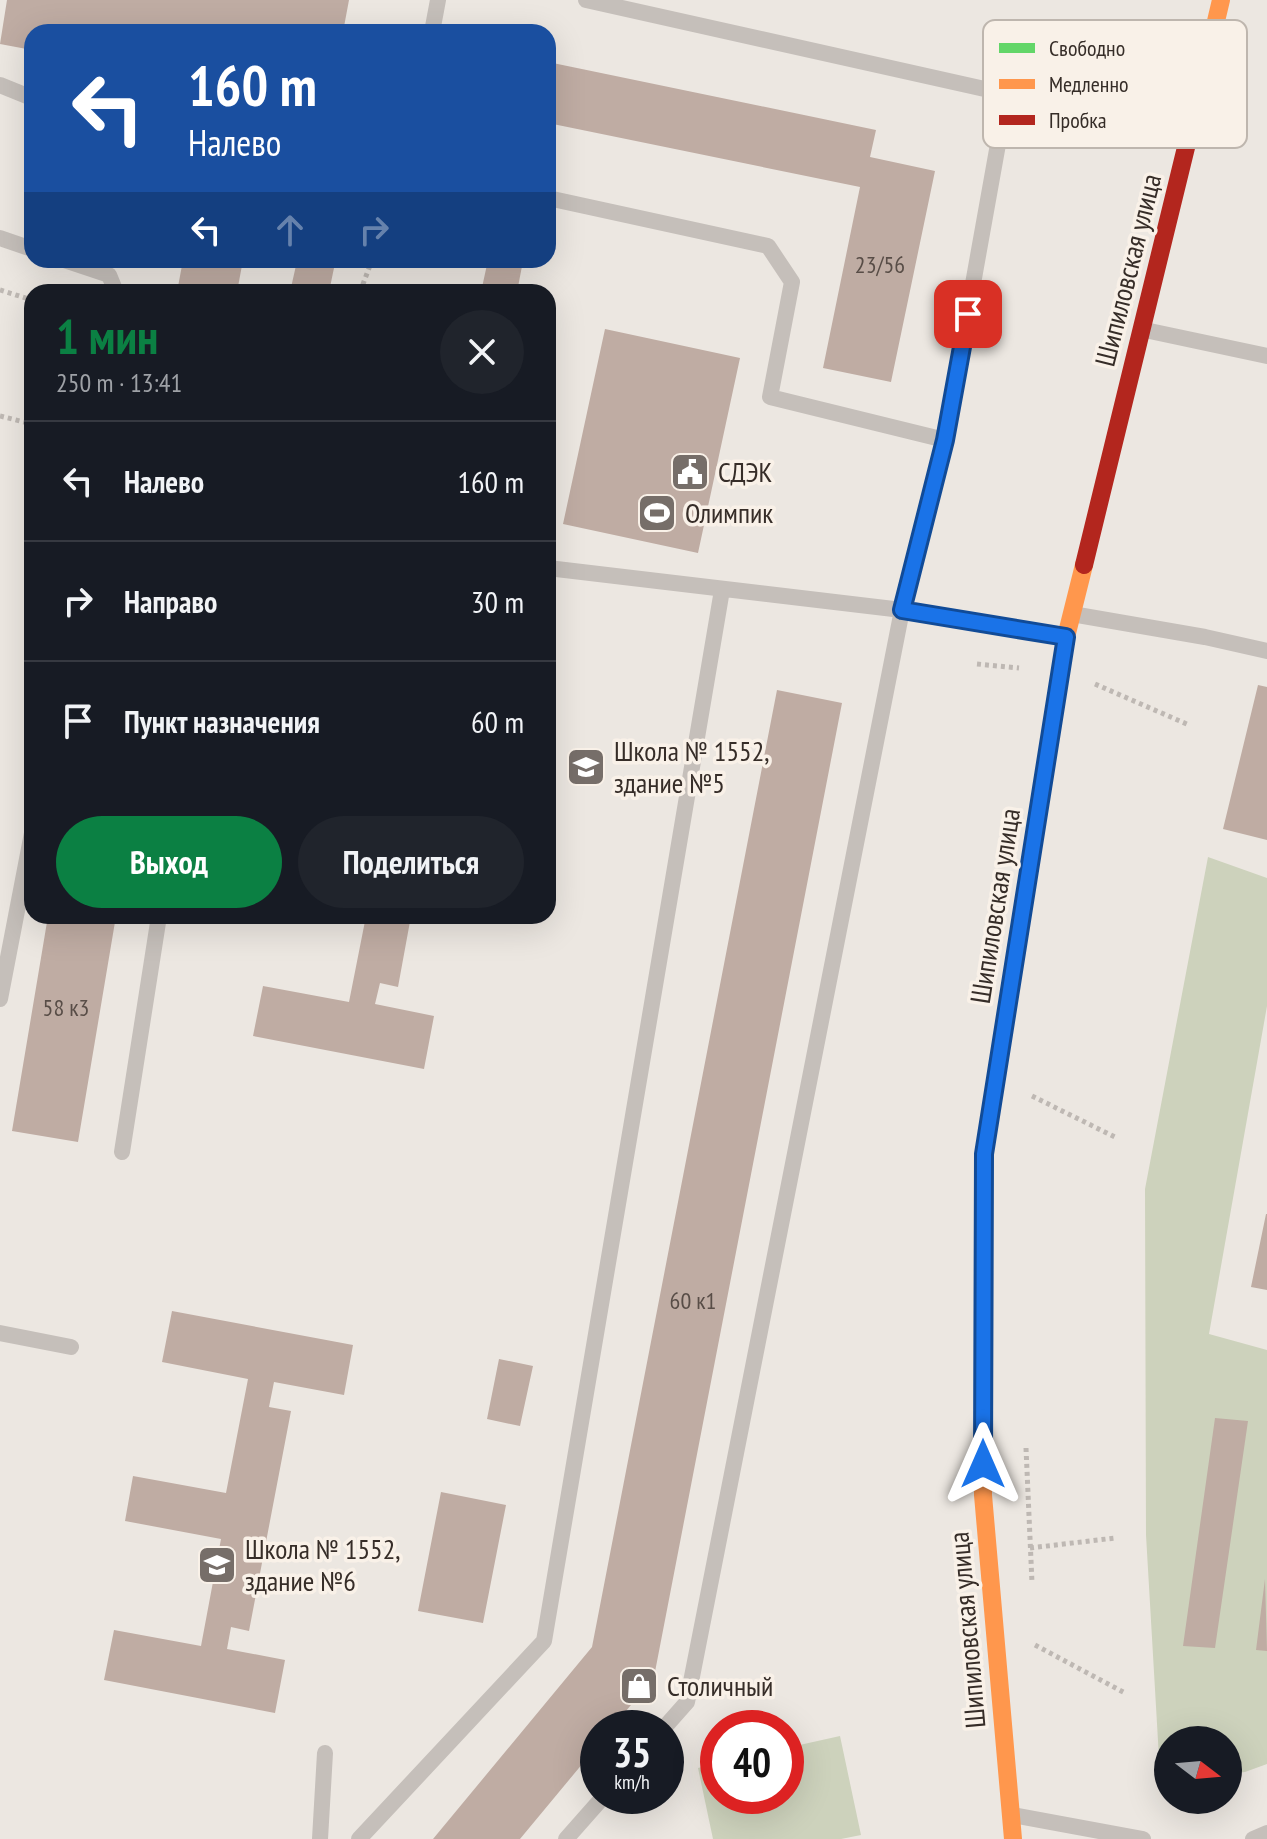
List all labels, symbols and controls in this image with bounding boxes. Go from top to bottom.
legend [983,20,1247,148]
text: Свободно [1049,34,1125,62]
text: 160 m [188,49,317,121]
icon: left [56,56,160,160]
text: Медленно [1049,70,1128,98]
text: Пробка [1049,106,1106,134]
text: Налево [188,119,281,166]
street label: Шипиловская улица [1086,170,1169,370]
icon: left [184,208,228,252]
icon: ahead [268,208,312,252]
icon: right [352,208,396,252]
house number: 23/56 [855,249,905,280]
pin [934,280,1002,348]
icon: arrive [946,292,990,336]
text: 1 мин [56,305,158,367]
button: close [440,310,524,394]
text: 250 m · 13:41 [56,366,182,399]
public building icon: СДЭК [669,451,711,493]
place label: СДЭК [718,453,773,490]
icon: left [56,459,100,503]
text: Налево [124,462,204,501]
text: 160 m [458,462,524,501]
sports icon: Олимпик [636,492,678,534]
place label: Олимпик [685,494,773,531]
icon: right [56,579,100,623]
text: Направо [124,582,217,621]
text: 30 m [471,582,524,621]
icon: arrive [56,699,100,743]
text: Пункт назначения [124,702,320,741]
text: 60 m [471,702,524,741]
place label: Школа № 1552, здание №5 [614,732,769,801]
school or university icon: Школа № 1552, здание №5 [565,746,607,788]
street label: Шипиловская улица [961,806,1028,1006]
button: Выход [56,816,282,908]
button: Поделиться [298,816,524,908]
house number: 58 к3 [43,992,89,1023]
house number: 60 к1 [670,1285,716,1316]
position arrow [941,1422,1025,1506]
place label: Школа № 1552, здание №6 [245,1530,400,1599]
street label: Шипиловская улица [939,1530,994,1730]
school or university icon: Школа № 1552, здание №6 [196,1544,238,1586]
shop icon: Столичный [618,1665,660,1707]
place label: Столичный [667,1667,773,1704]
speed limit sign: 40 [700,1710,804,1814]
text: 35 [613,1726,651,1778]
north arrow [1154,1726,1242,1814]
map controls [1154,1726,1242,1814]
text: km/h [614,1769,650,1795]

